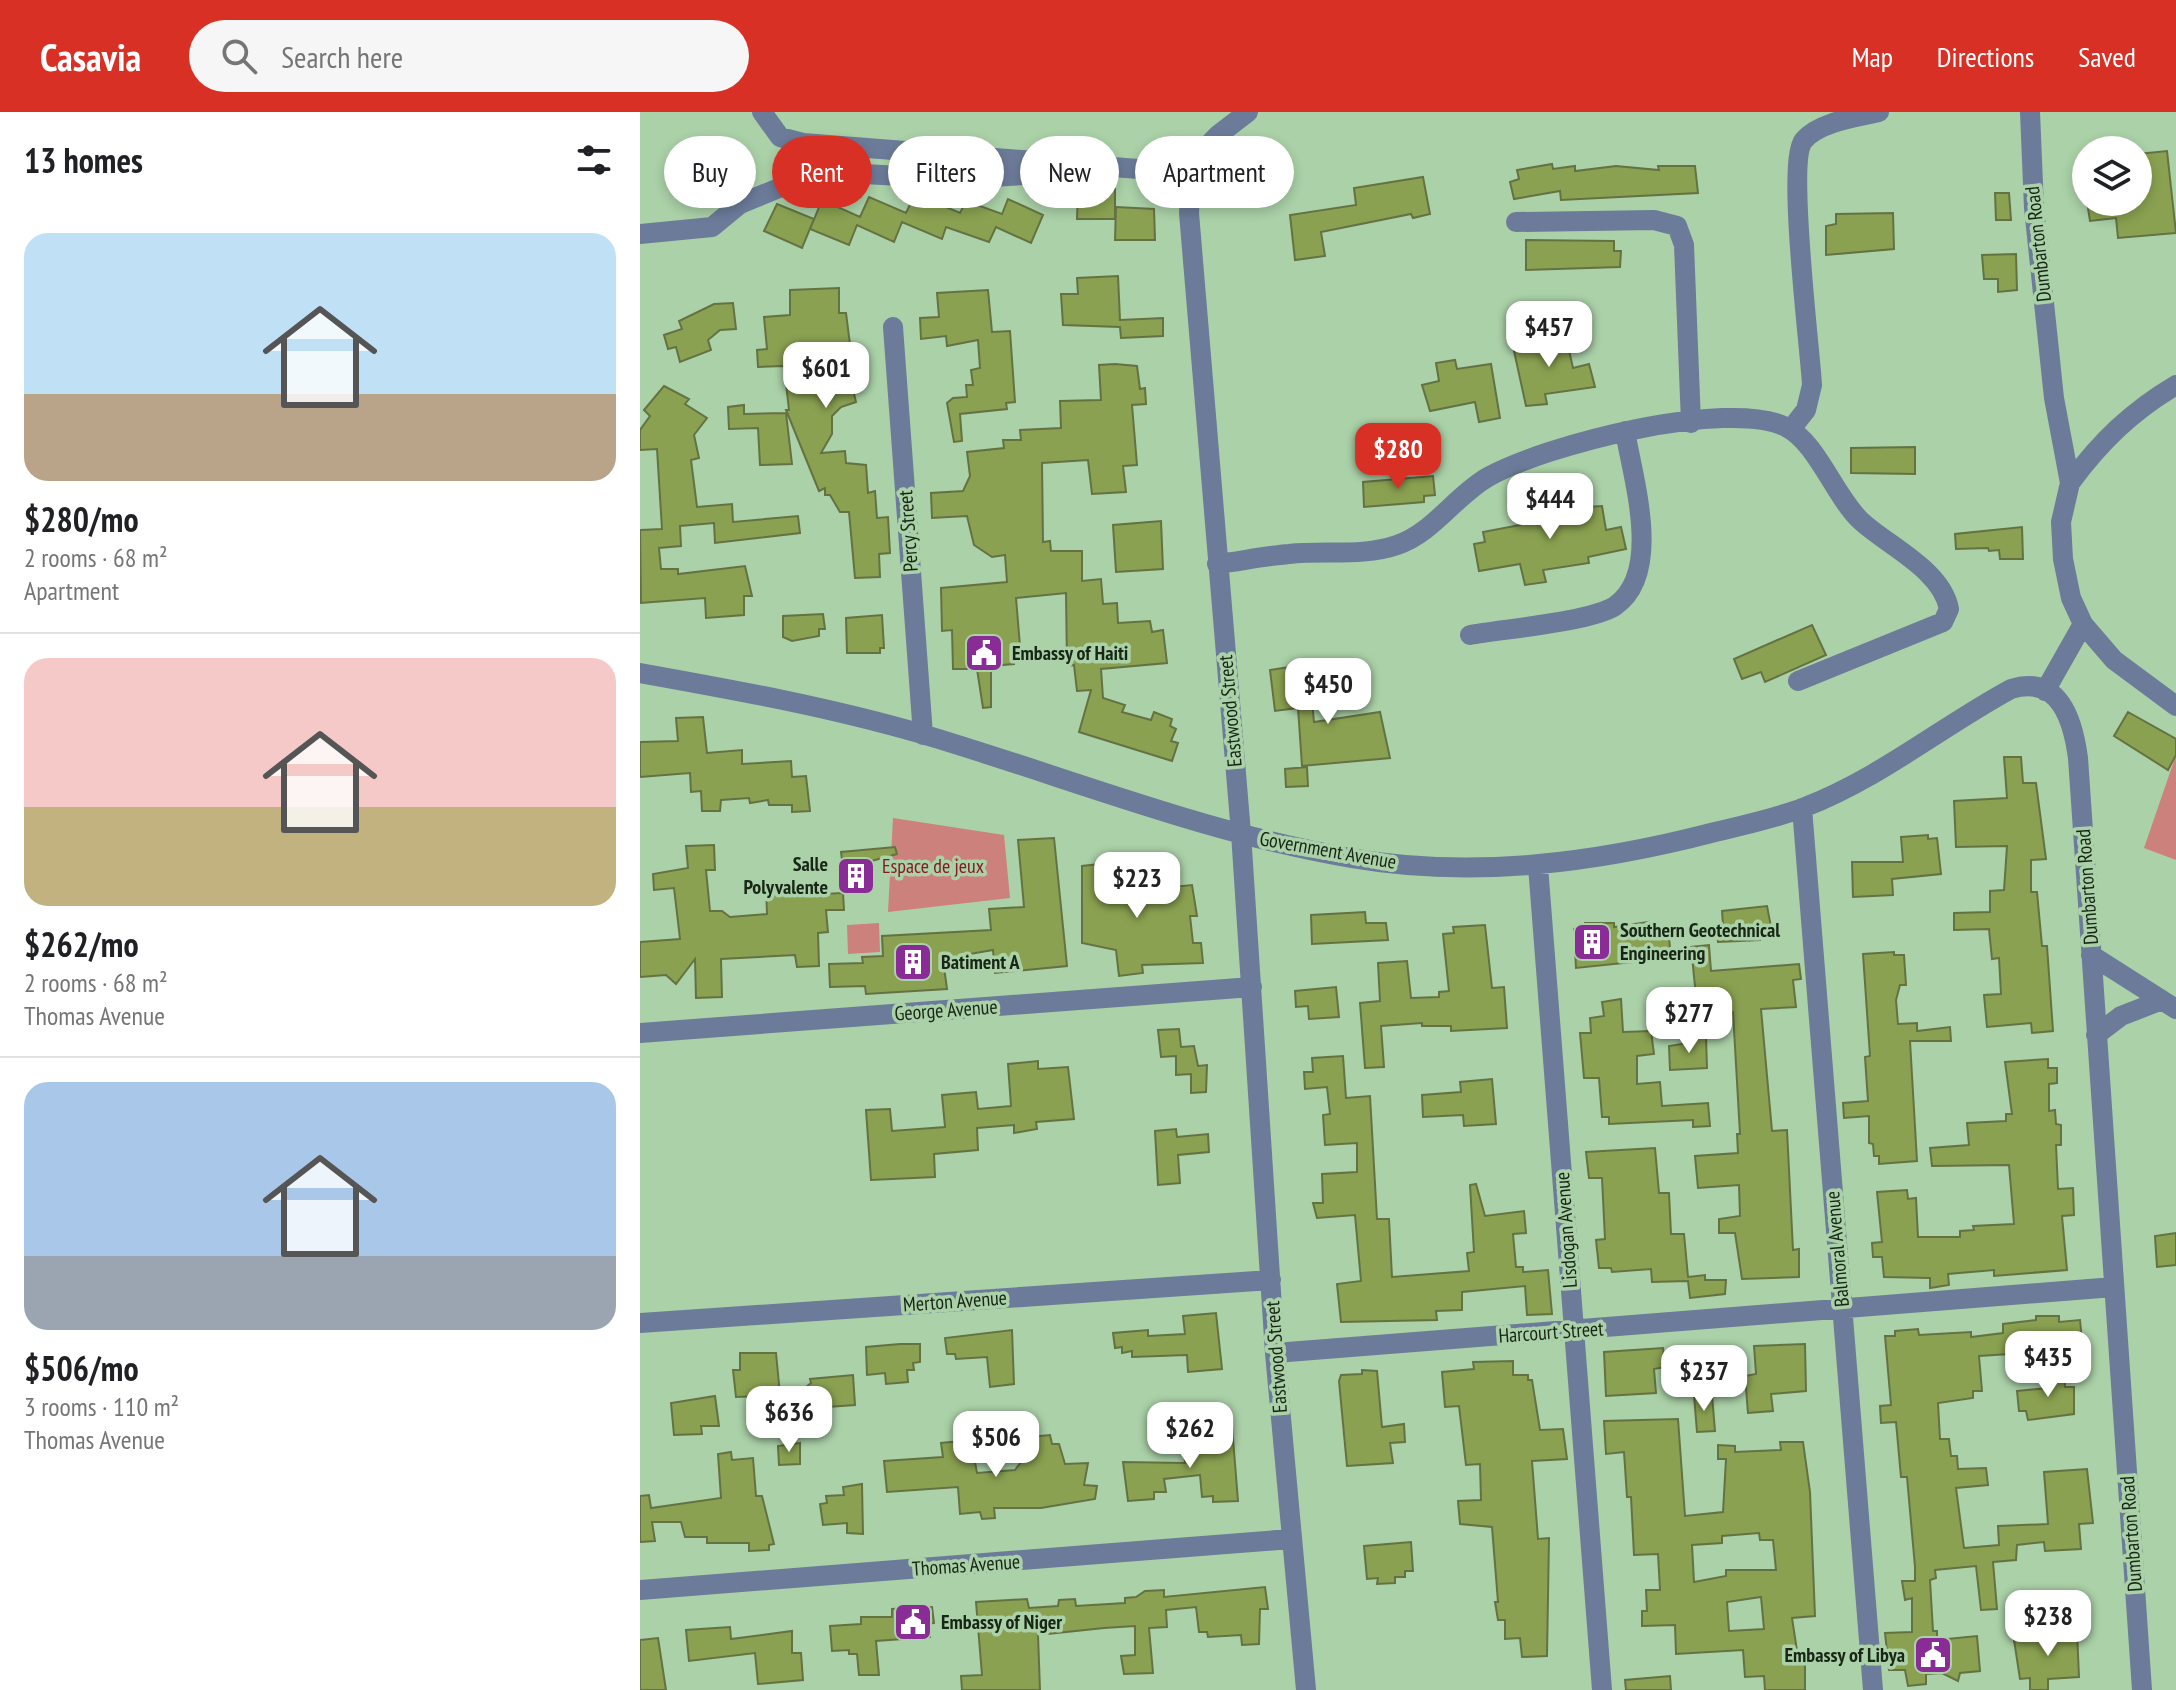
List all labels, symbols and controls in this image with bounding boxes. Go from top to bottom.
search box [189,20,749,92]
text: Casavia [40,32,141,81]
icon: search [217,34,261,78]
text: Search here [281,37,403,76]
text: Map [1852,38,1893,75]
text: Directions [1937,38,2034,75]
text: Saved [2078,38,2136,75]
chip: Buy [664,136,756,208]
chip: Rent [772,136,872,208]
chip: Filters [888,136,1004,208]
chip: New [1020,136,1119,208]
chip: Apartment [1135,136,1294,208]
map controls [2072,136,2152,216]
button: layers [2072,136,2152,216]
text: 13 homes [24,138,143,182]
icon: filters [572,138,616,182]
street label: Dumbarton Road [2019,185,2057,303]
icon: home [248,285,392,429]
pin: $457 [1502,301,1596,369]
text: $457 [1524,310,1574,343]
pin: $601 [779,342,873,410]
text: $601 [801,351,851,384]
pin: $280 [1351,423,1445,491]
text: $280 [1373,432,1423,465]
pin: $444 [1503,473,1597,541]
text: $444 [1525,482,1575,515]
street label: Percy Street [892,489,924,573]
text: $280/mo [24,497,139,541]
text: 2 rooms · 68 m² [24,541,168,574]
text: Apartment [24,574,119,607]
public building icon: Embassy of Haiti [963,632,1005,674]
place label: Embassy of Haiti [1012,640,1128,666]
street label: Eastwood Street [1212,654,1248,768]
pin: $450 [1281,658,1375,726]
text: $450 [1303,667,1353,700]
icon: home [248,710,392,854]
street label: Government Avenue [1258,825,1398,875]
street label: Dumbarton Road [2070,828,2104,946]
place label: Salle Polyvalente [743,851,828,900]
pin: $223 [1090,852,1184,920]
park label: Espace de jeux [882,853,984,879]
building icon: Salle Polyvalente [835,855,877,897]
text: $223 [1112,861,1162,894]
place label: Southern Geotechnical Engineering [1620,917,1780,966]
building icon: Southern Geotechnical Engineering [1571,921,1613,963]
text: $262/mo [24,922,139,966]
building icon: Batiment A [892,941,934,983]
place label: Batiment A [941,949,1020,975]
text: 2 rooms · 68 m² [24,966,168,999]
pin: $277 [1642,987,1736,1055]
street label: George Avenue [894,993,998,1027]
text: $277 [1664,996,1714,1029]
text: Thomas Avenue [24,999,165,1032]
icon: home [248,1134,392,1278]
street label: Lisdogan Avenue [1549,1171,1583,1289]
street label: Balmoral Avenue [1819,1190,1855,1308]
street label: Merton Avenue [902,1284,1008,1318]
street label: Eastwood Street [1259,1300,1293,1414]
street label: Harcourt Street [1498,1315,1605,1349]
pin: $435 [2001,1331,2095,1399]
text: $435 [2023,1340,2073,1373]
pin: $237 [1657,1345,1751,1413]
text: $506/mo [24,1346,139,1390]
text: $237 [1679,1354,1729,1387]
pin: $636 [742,1386,836,1454]
text: 3 rooms · 110 m² [24,1390,179,1423]
text: $636 [764,1395,814,1428]
pin: $262 [1143,1402,1237,1470]
pin: $506 [949,1411,1043,1479]
text: $262 [1165,1411,1215,1444]
text: $506 [971,1420,1021,1453]
text: Thomas Avenue [24,1423,165,1456]
street label: Dumbarton Road [2114,1475,2148,1593]
street label: Thomas Avenue [911,1548,1021,1582]
pin: $238 [2001,1590,2095,1658]
text: $238 [2023,1599,2073,1632]
public building icon: Embassy of Niger [892,1601,934,1643]
place label: Embassy of Niger [941,1609,1062,1635]
public building icon: Embassy of Libya [1912,1634,1954,1676]
place label: Embassy of Libya [1784,1642,1905,1668]

